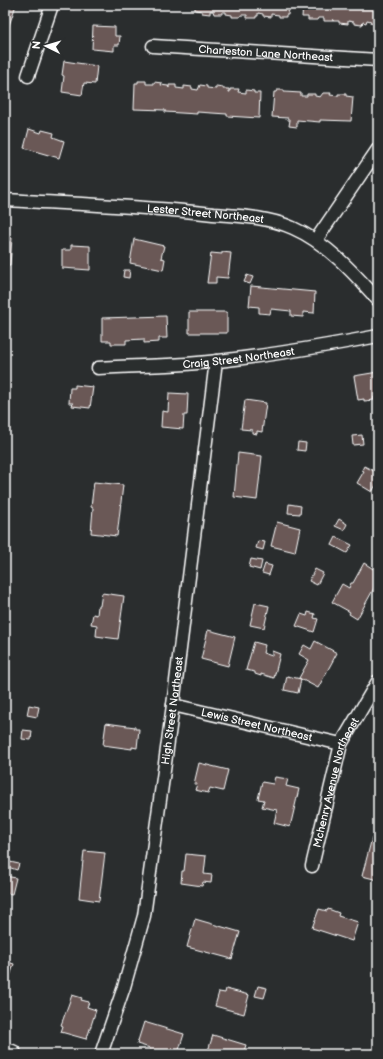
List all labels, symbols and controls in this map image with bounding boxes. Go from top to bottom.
north arrow [26,26,66,66]
text: N [30,40,43,50]
street label: Charleston Lane Northeast [198,43,334,64]
street label: Lester Street Northeast [147,202,266,226]
street label: Craig Street Northeast [182,345,296,371]
street label: High Street Northeast [159,655,186,765]
street label: Lewis Street Northeast [200,706,314,744]
street label: Mchenry Avenue Northeast [311,715,362,849]

